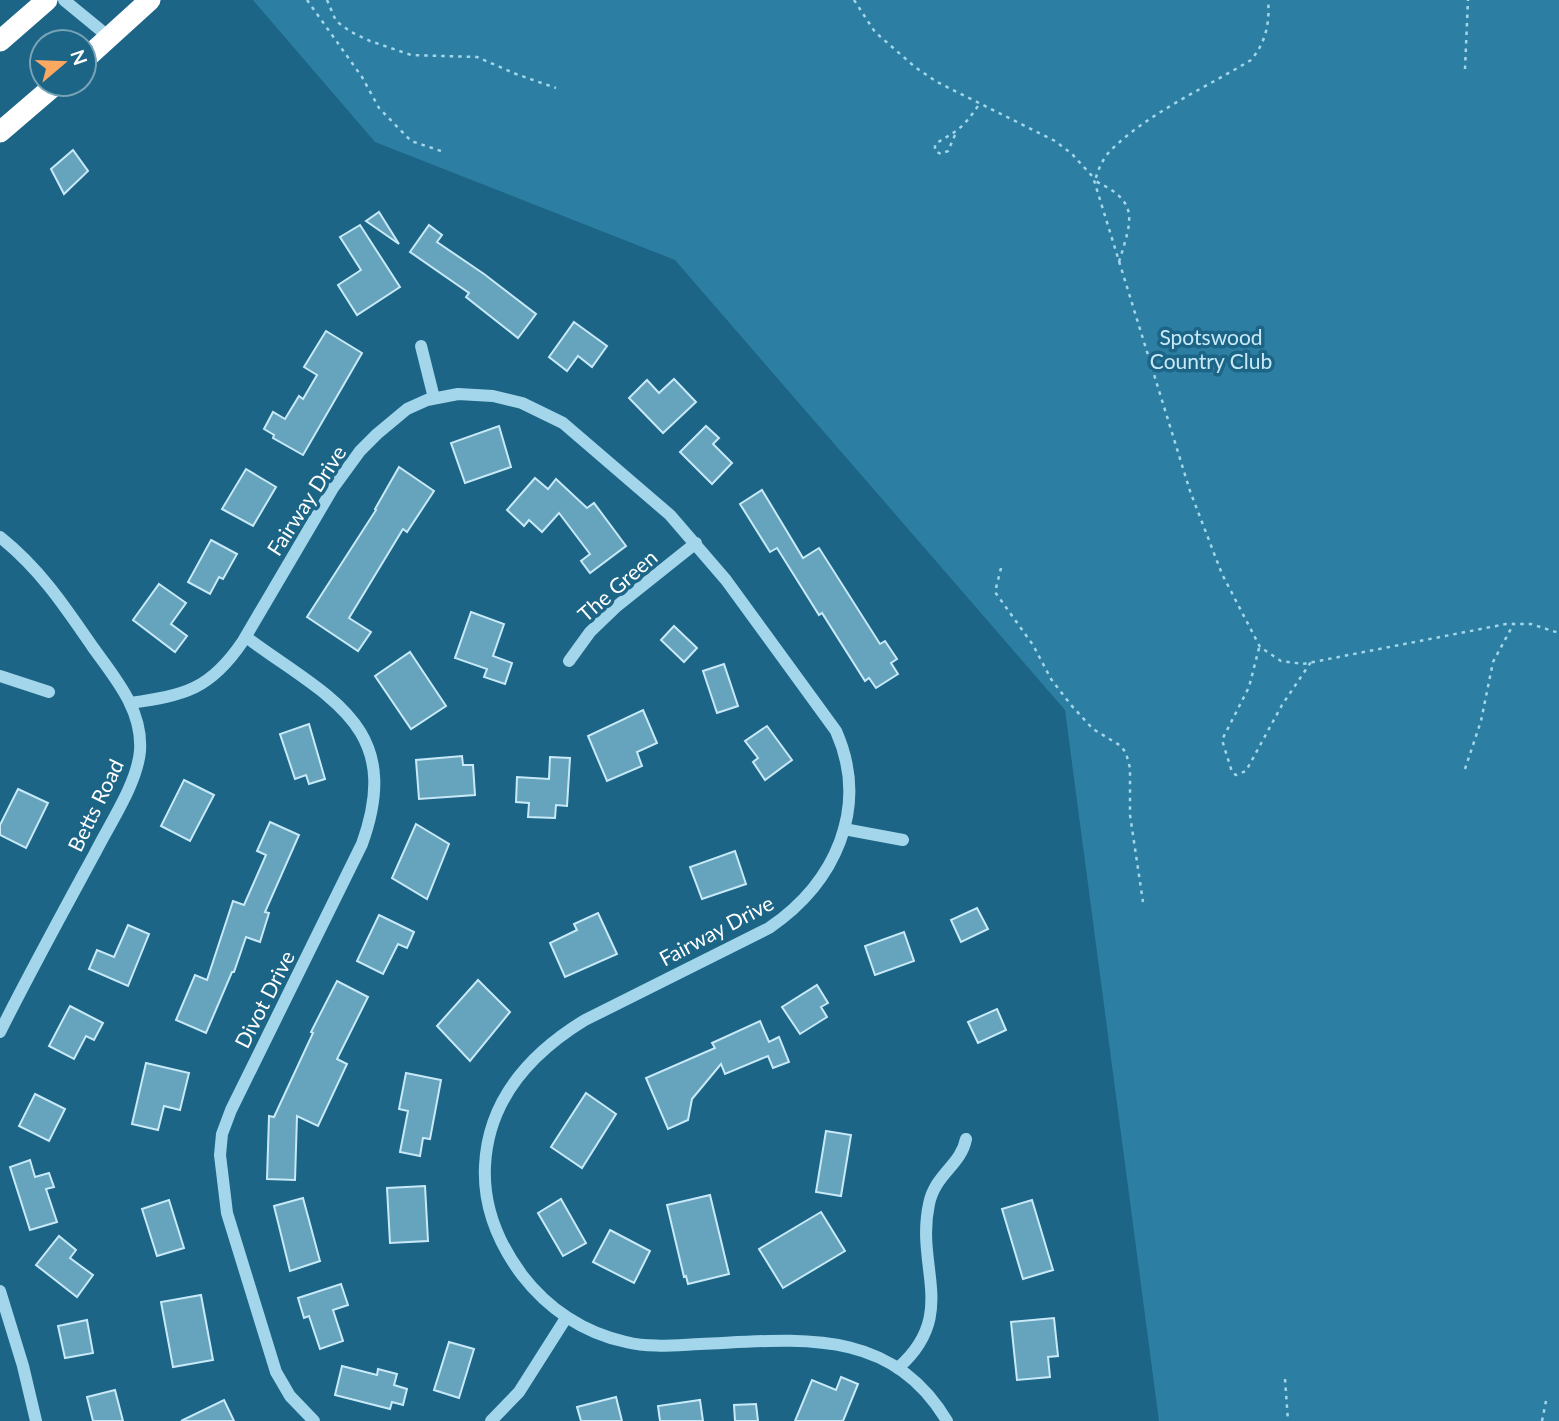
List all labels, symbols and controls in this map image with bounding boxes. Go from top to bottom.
north arrow [28,28,98,98]
text: N [66,47,93,68]
park label: Spotswood Country Club [1150,324,1272,373]
street label: Fairway Drive [261,440,351,560]
street label: The Green [572,544,662,626]
street label: Betts Road [62,755,128,855]
street label: Fairway Drive [655,889,777,971]
street label: Divot Drive [229,946,299,1052]

